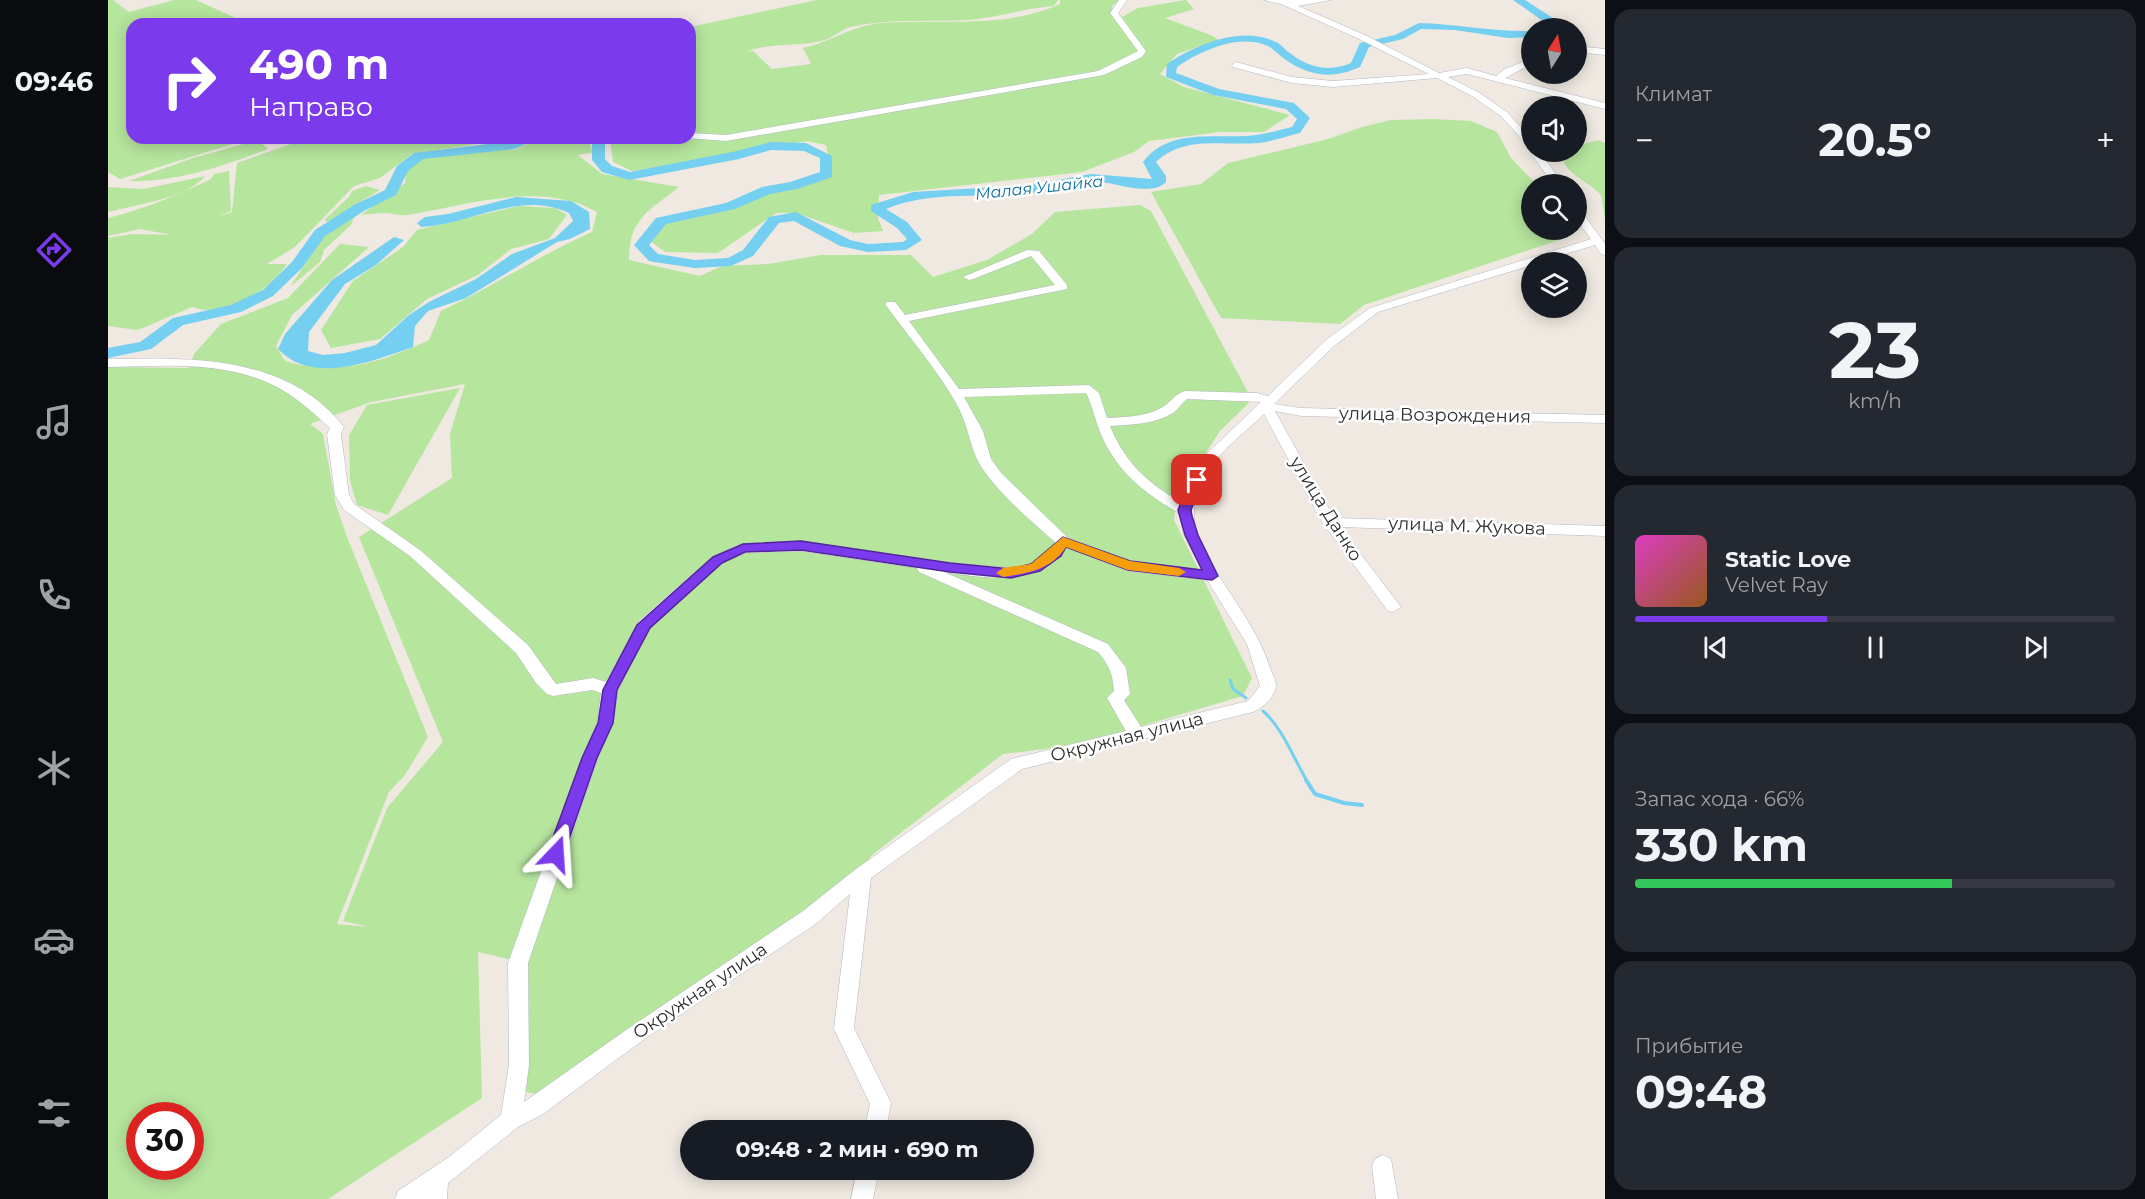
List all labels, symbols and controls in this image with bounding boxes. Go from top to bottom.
north arrow [1521,18,1587,84]
map controls [1521,18,1587,318]
text: 490 m [249,38,389,90]
icon: right [150,42,228,120]
text: 09:46 [15,65,93,98]
text: Климат [1635,82,1712,106]
text: Направо [249,90,373,123]
button: sound [1521,96,1587,162]
text: 20.5° [1818,112,1932,167]
text: − [1635,120,1654,160]
text: + [2096,120,2115,160]
water label: Малая Ушайка [974,171,1104,204]
button: search [1521,174,1587,240]
icon: directions [33,229,75,271]
button: layers [1521,252,1587,318]
text: 23 [1829,302,1921,398]
text: km/h [1848,389,1902,413]
icon: music [33,401,75,443]
street label: улица Возрождения [1338,402,1531,428]
street label: улица Данко [1284,452,1367,565]
pin [1171,454,1222,505]
icon: arrive [1180,463,1213,496]
street label: улица М. Жукова [1387,512,1546,540]
text: Static Love [1725,546,1851,573]
text: Velvet Ray [1725,573,1828,597]
icon: phone [33,574,75,616]
icon: previous [1699,631,1732,664]
icon: pause [1859,631,1892,664]
icon: next [2019,631,2052,664]
street label: Окружная улица [1048,707,1206,767]
icon: climate [33,747,75,789]
text: Запас хода · 66% [1635,787,1804,811]
text: 330 km [1635,817,1808,872]
position arrow [524,822,588,886]
icon: car [33,919,75,961]
street label: Окружная улица [629,938,771,1044]
text: Прибытие [1635,1034,1743,1058]
text: 09:48 [1635,1064,1767,1119]
icon: filters [33,1092,75,1134]
speed limit sign: 30 [126,1102,204,1180]
text: 09:48 · 2 мин · 690 m [735,1136,979,1163]

